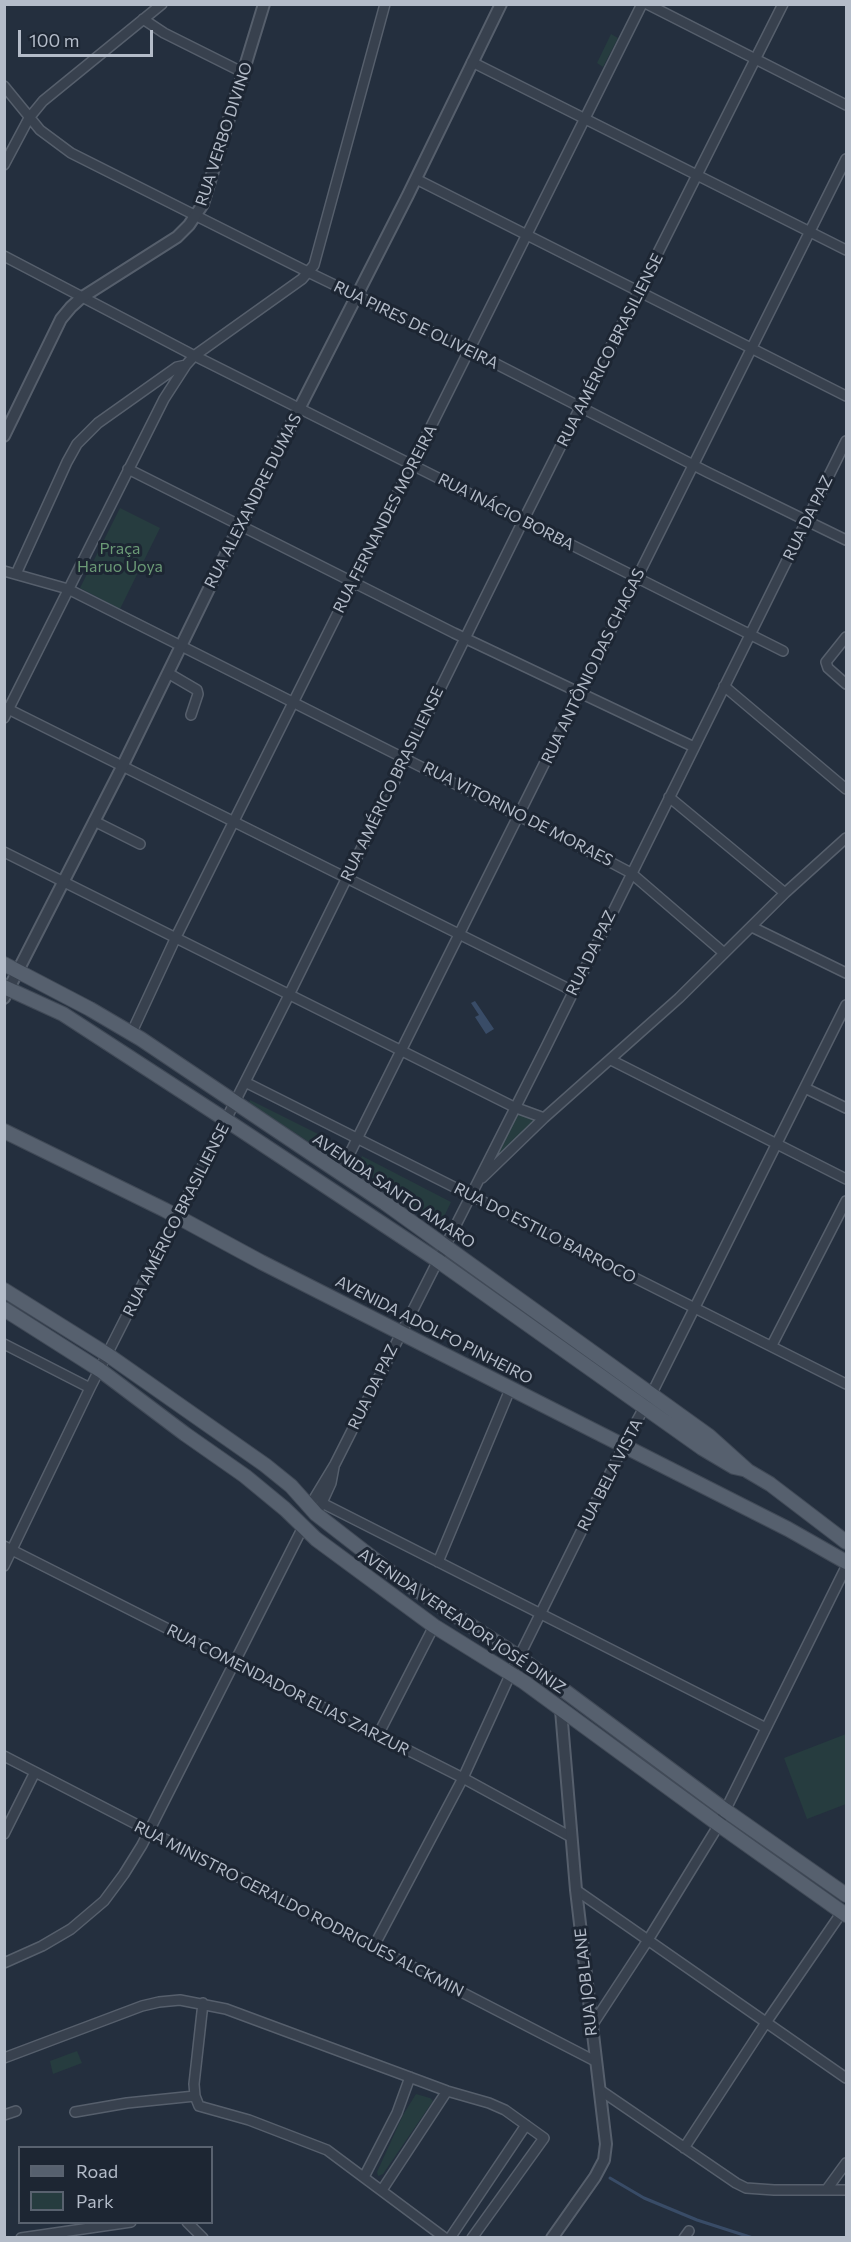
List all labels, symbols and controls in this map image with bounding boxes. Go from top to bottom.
scale bar [21,18,156,56]
text: 100 m [29,29,79,51]
street label: RUA VERBO DIVINO [192,60,256,208]
street label: RUA AMÉRICO BRASILIENSE [553,250,667,450]
street label: RUA PIRES DE OLIVEIRA [331,277,501,373]
street label: RUA ALEXANDRE DUMAS [201,410,305,592]
street label: RUA FERNANDES MOREIRA [329,422,441,616]
street label: RUA INÁCIO BORBA [435,469,577,555]
street label: RUA DA PAZ [779,472,837,564]
park label: Praça Haruo Uoya [77,539,163,577]
street label: RUA ANTÔNIO DAS CHAGAS [537,565,649,767]
street label: RUA AMÉRICO BRASILIENSE [336,684,448,884]
street label: RUA VITORINO DE MORAES [420,758,616,870]
street label: RUA DA PAZ [562,907,620,999]
street label: RUA AMÉRICO BRASILIENSE [119,1120,233,1320]
street label: AVENIDA SANTO AMARO [309,1129,479,1253]
street label: RUA DO ESTILO BARROCO [451,1179,639,1287]
street label: AVENIDA ADOLFO PINHEIRO [332,1272,536,1388]
street label: RUA DA PAZ [344,1341,402,1433]
street label: RUA BELA VISTA [573,1416,647,1534]
street label: AVENIDA VEREADOR JOSÉ DINIZ [355,1544,569,1698]
street label: RUA COMENDADOR ELIAS ZARZUR [164,1620,412,1760]
street label: RUA MINISTRO GERALDO RODRIGUES ALCKMIN [131,1817,467,2001]
street label: RUA JOB LANE [571,1927,601,2037]
legend [18,2146,213,2224]
text: Road [76,2160,118,2182]
text: Park [76,2190,114,2212]

